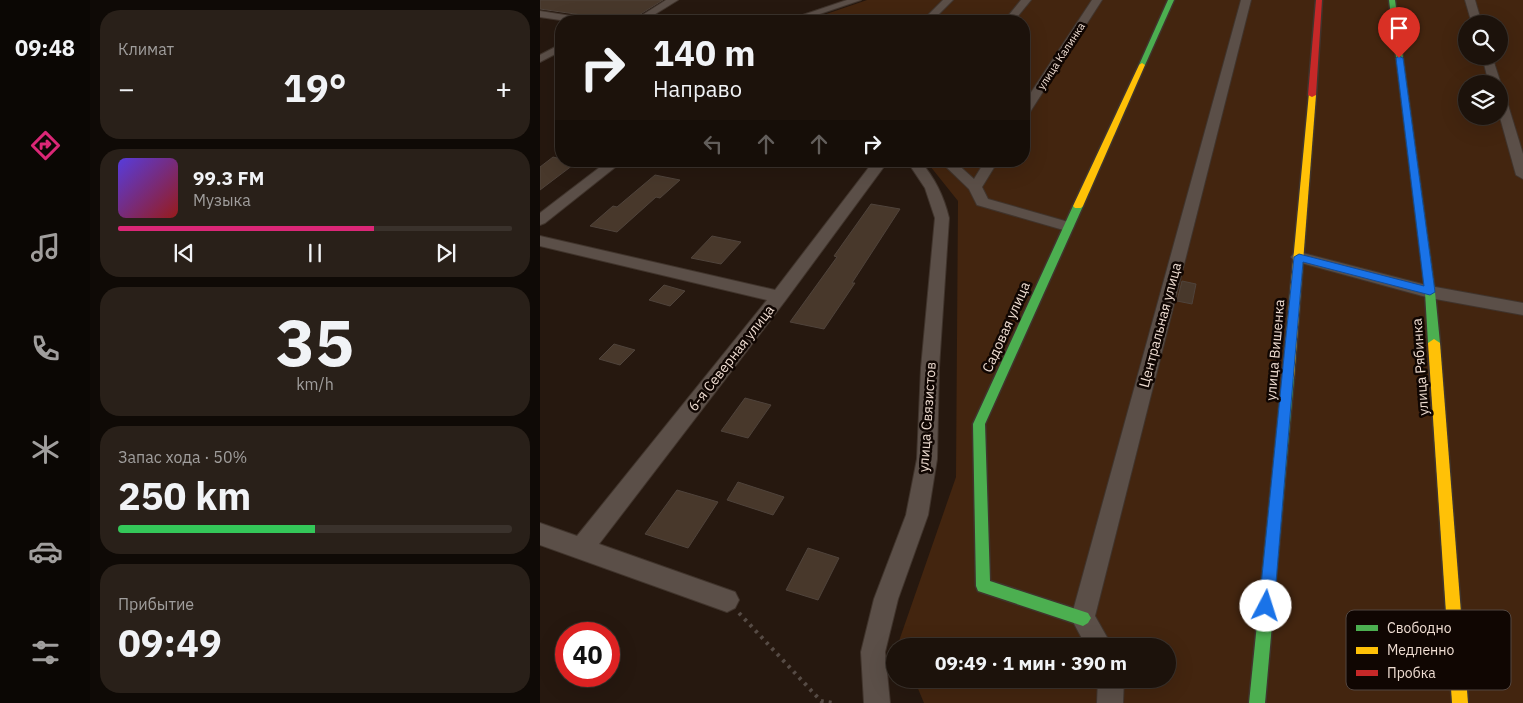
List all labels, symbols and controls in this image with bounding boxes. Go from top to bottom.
pin [1378,7,1420,58]
icon: arrive [1385,14,1413,42]
map controls [1458,15,1508,125]
button: search [1458,15,1508,65]
street label: улица Калинка [1034,20,1088,92]
text: 140 m [653,30,756,76]
text: 09:48 [15,33,75,62]
icon: right [570,35,635,100]
text: Климат [118,39,174,59]
text: 19° [283,63,347,112]
text: − [118,70,135,107]
text: + [495,70,512,107]
text: Направо [653,74,742,103]
button: layers [1458,75,1508,125]
icon: directions [28,128,63,163]
icon: left [699,130,727,158]
icon: ahead [752,130,780,158]
icon: ahead [805,130,833,158]
icon: right [858,130,886,158]
text: 99.3 FM [193,166,264,190]
text: Музыка [193,190,251,210]
icon: music [28,230,63,265]
icon: previous [170,239,198,267]
icon: pause [301,239,329,267]
icon: next [432,239,460,267]
street label: Центральная улица [1135,260,1186,390]
street label: Садовая улица [978,278,1034,375]
street label: улица Вишенка [1262,298,1288,401]
text: 35 [276,299,354,384]
street label: 6-я Северная улица [684,301,778,415]
street label: улица Рябинка [1408,317,1432,416]
icon: phone [28,331,63,366]
street label: улица Связистов [914,361,940,473]
text: km/h [296,374,334,394]
icon: climate [28,432,63,467]
text: Запас хода · 50% [118,447,247,467]
text: 250 km [118,471,251,520]
icon: car [28,534,63,569]
position arrow [1239,579,1291,631]
text: Прибытие [118,594,194,614]
legend [1346,610,1511,690]
text: 09:49 [118,618,222,667]
text: Свободно [1387,619,1452,637]
speed limit sign: 40 [555,622,620,687]
icon: filters [28,635,63,670]
text: Медленно [1387,641,1455,659]
text: 09:49 · 1 мин · 390 m [935,651,1127,675]
text: Пробка [1387,664,1436,682]

